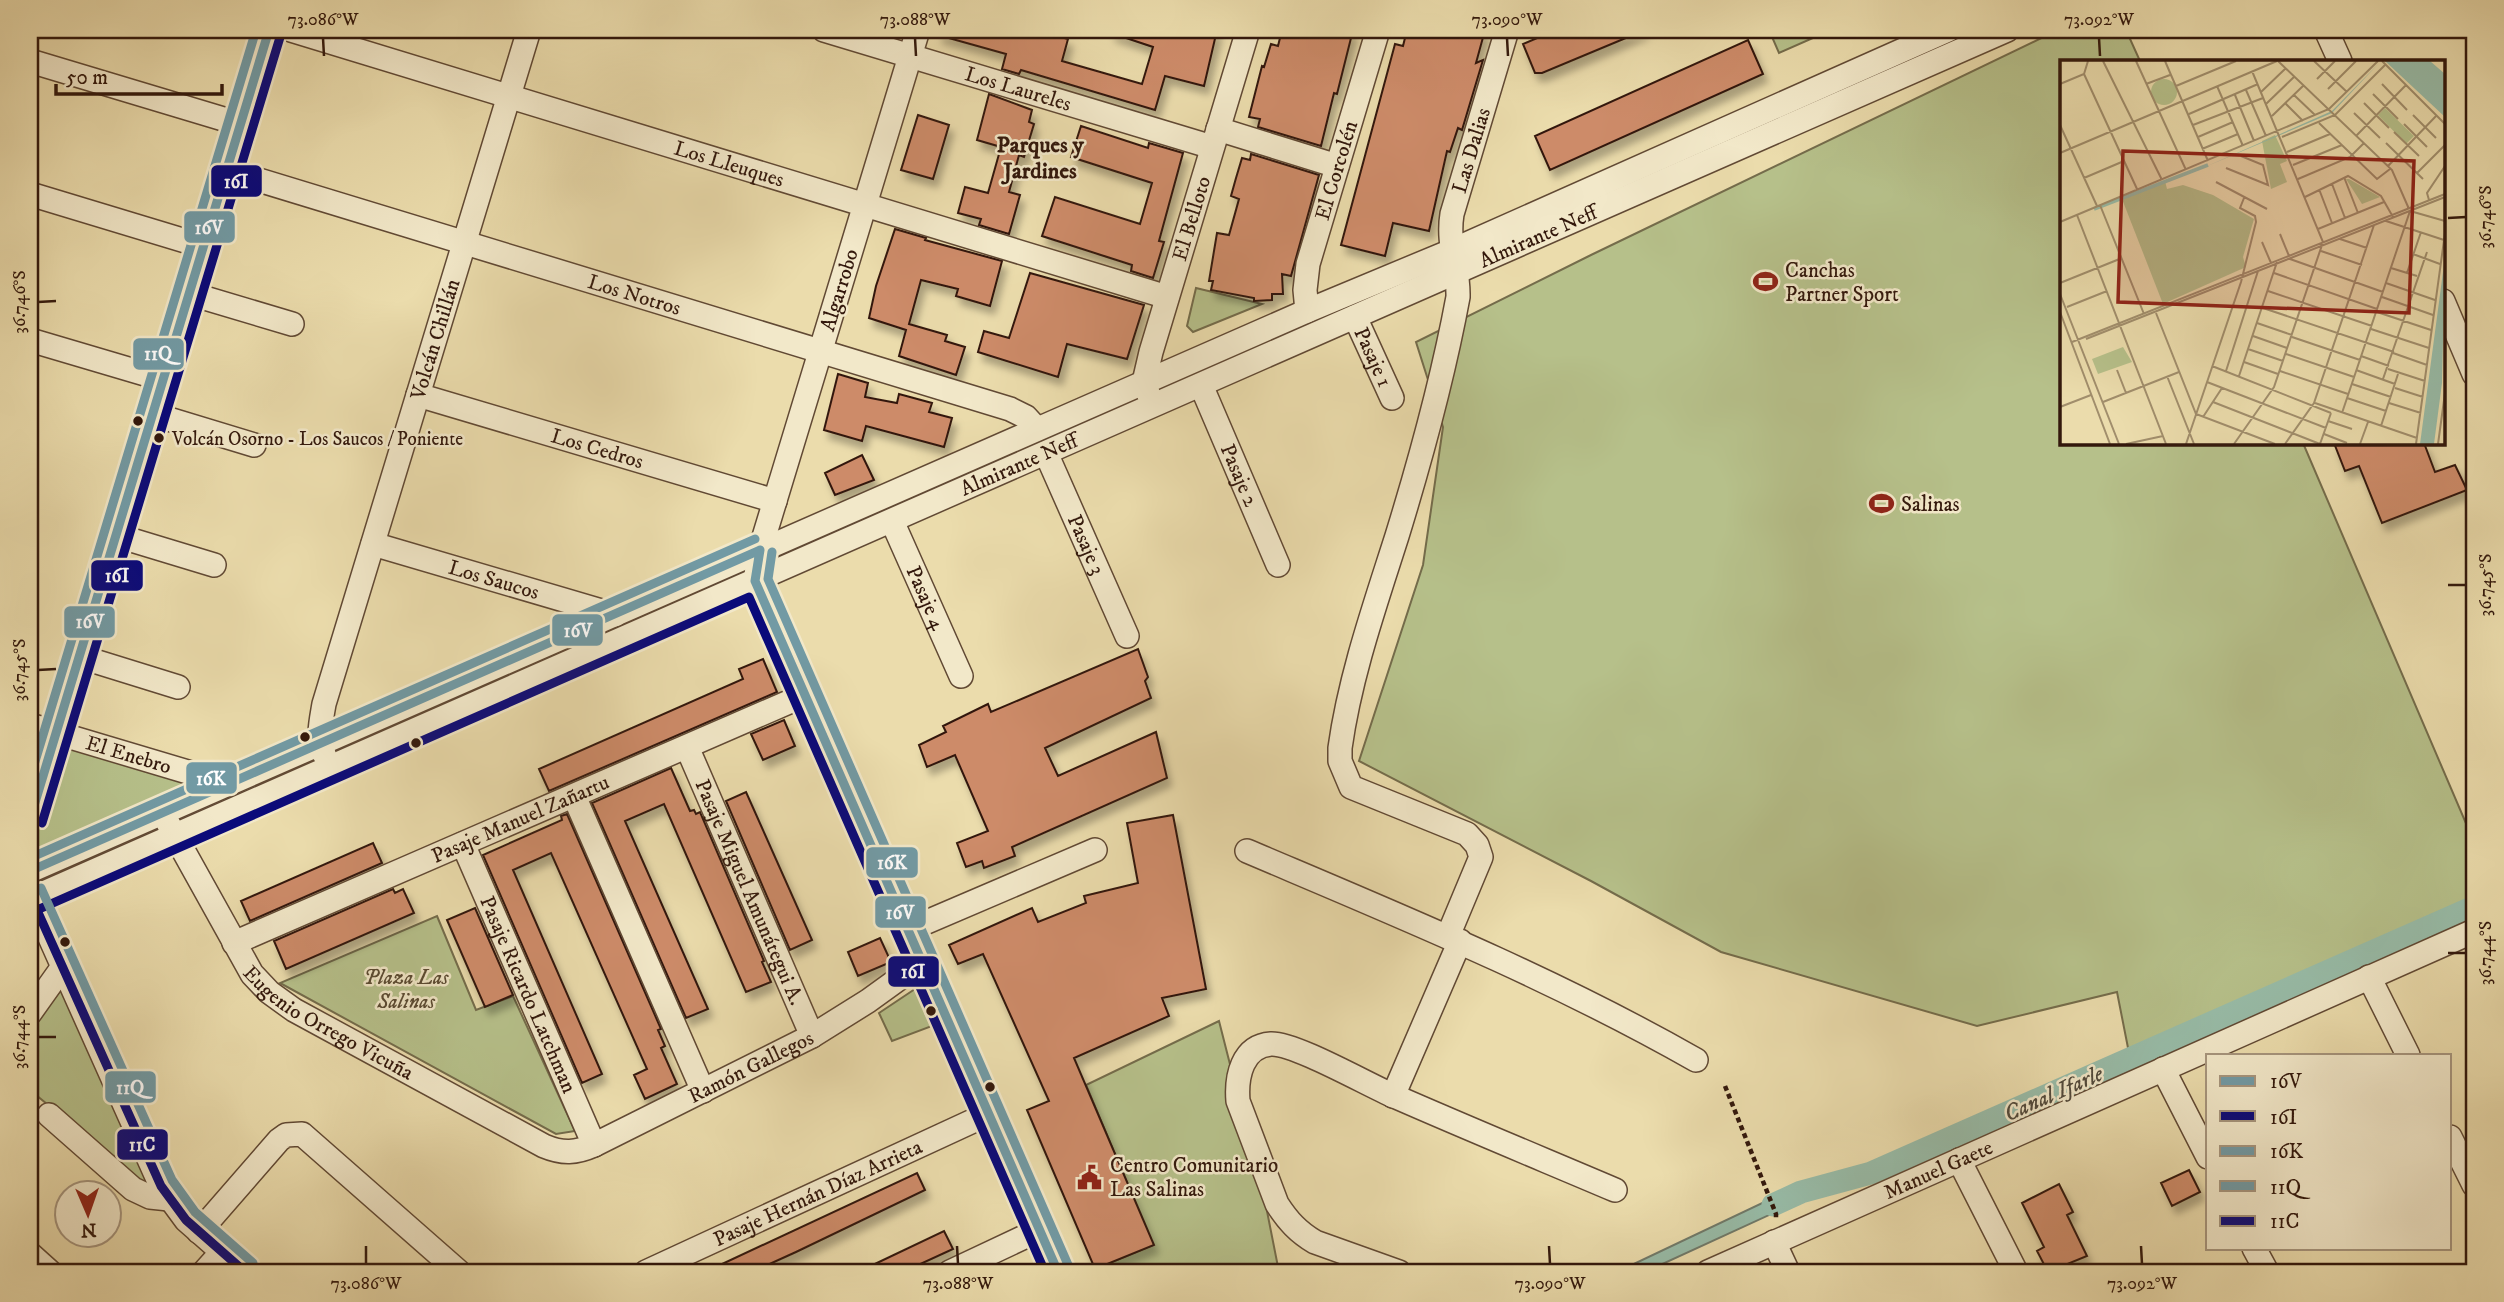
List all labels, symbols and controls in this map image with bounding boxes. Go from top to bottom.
text: 73.086°W [288,9,359,31]
text: 73.088°W [880,9,951,31]
text: 73.090°W [1471,9,1543,31]
text: 73.092°W [2064,9,2135,31]
scale bar [56,52,222,96]
inset map [2060,60,2444,444]
street label: Los Laureles [962,61,1074,118]
text: 50 m [66,65,108,91]
street label: Las Dalias [1447,105,1497,197]
street label: El Corcolén [1310,118,1364,224]
district label: Parques y Jardines [996,131,1085,186]
street label: Los Lleuques [671,135,787,193]
line badge: 16I [210,164,263,198]
text: 16I [224,171,248,194]
street label: El Belloto [1167,173,1217,264]
text: 36.746°S [2475,185,2497,249]
street label: Almirante Neff [1475,199,1604,274]
line badge: 16V [183,210,236,244]
text: 16V [195,217,224,240]
street label: Algarrobo [815,246,865,335]
place label: Canchas Partner Sport [1785,258,1899,308]
sports icon: Canchas Partner Sport [1751,268,1779,296]
street label: Los Notros [585,269,684,322]
text: 36.746°S [9,270,31,334]
street label: Volcán Chillán [405,276,467,404]
street label: Pasaje 1 [1347,323,1397,392]
line badge: 11Q [132,337,185,371]
text: 11Q [144,343,181,366]
unlabelled marker [131,414,145,428]
street label: Los Cedros [548,423,646,475]
street label: Almirante Neff [956,427,1085,503]
place label: Volcán Osorno - Los Saucos / Poniente [171,428,463,451]
marker: Volcán Osorno - Los Saucos / Poniente [152,431,166,445]
street label: Pasaje 2 [1214,440,1264,511]
sports icon: Salinas [1867,490,1895,518]
place label: Salinas [1901,492,1960,518]
street label: Pasaje 3 [1061,511,1110,579]
text: 36.745°S [2475,554,2497,616]
street label: Los Saucos [445,555,542,606]
line badge: 16I [90,559,144,592]
street label: Pasaje 4 [900,562,951,635]
text: 16I [105,565,129,588]
line badge: 16V [63,605,116,639]
text: 16V [76,611,105,634]
line badge: 16V [551,613,604,647]
text: 16V [564,620,593,643]
text: 36.745°S [9,639,31,701]
street label: El Enebro [83,730,174,780]
unlabelled marker [298,730,312,744]
unlabelled marker [409,736,423,750]
line badge: 16K [185,761,238,795]
text: 16K [196,768,227,791]
street label: Pasaje Manuel Zañartu [428,770,613,870]
street label: Pasaje Miguel Amunátegui A. [689,775,809,1009]
line badge: 16K [865,846,919,879]
text: 16K [877,852,908,875]
street label: Pasaje Ricardo Latchman [473,892,582,1097]
line badge: 16V [874,895,927,929]
text: 16V [886,902,915,925]
text: 36.744°S [2475,921,2497,985]
unlabelled marker [58,935,72,949]
line badge: 16I [887,955,940,988]
street label: Eugenio Orrego Vicuña [237,960,418,1086]
text: 16I [901,961,925,984]
park label: Plaza Las Salinas [364,965,449,1015]
unlabelled marker [924,1004,938,1018]
text: 36.744°S [9,1005,31,1069]
street label: Ramón Gallegos [684,1025,818,1110]
legend [2206,1054,2452,1250]
water label: Canal Ifarle [1999,1059,2109,1129]
text: 16V [2270,1069,2303,1095]
line badge: 11Q [104,1070,157,1104]
text: 11Q [116,1077,153,1100]
unlabelled marker [983,1080,997,1094]
text: 16I [2270,1105,2297,1131]
line badge: 11C [116,1128,169,1161]
text: 11C [129,1134,155,1157]
street label: Pasaje Hernán Díaz Arrieta [709,1134,927,1253]
street label: Manuel Gaete [1880,1135,1997,1206]
text: 16K [2270,1139,2304,1165]
place label: Centro Comunitario Las Salinas [1110,1153,1278,1203]
public building icon: Centro Comunitario Las Salinas [1076,1163,1104,1191]
text: 11Q [2270,1175,2310,1201]
north arrow [52,1180,122,1250]
text: 11C [2270,1209,2299,1235]
text: N [80,1218,97,1241]
text: 73.086°W [331,1273,402,1295]
text: 73.088°W [923,1273,994,1295]
text: 73.090°W [1514,1273,1586,1295]
text: 73.092°W [2107,1273,2178,1295]

